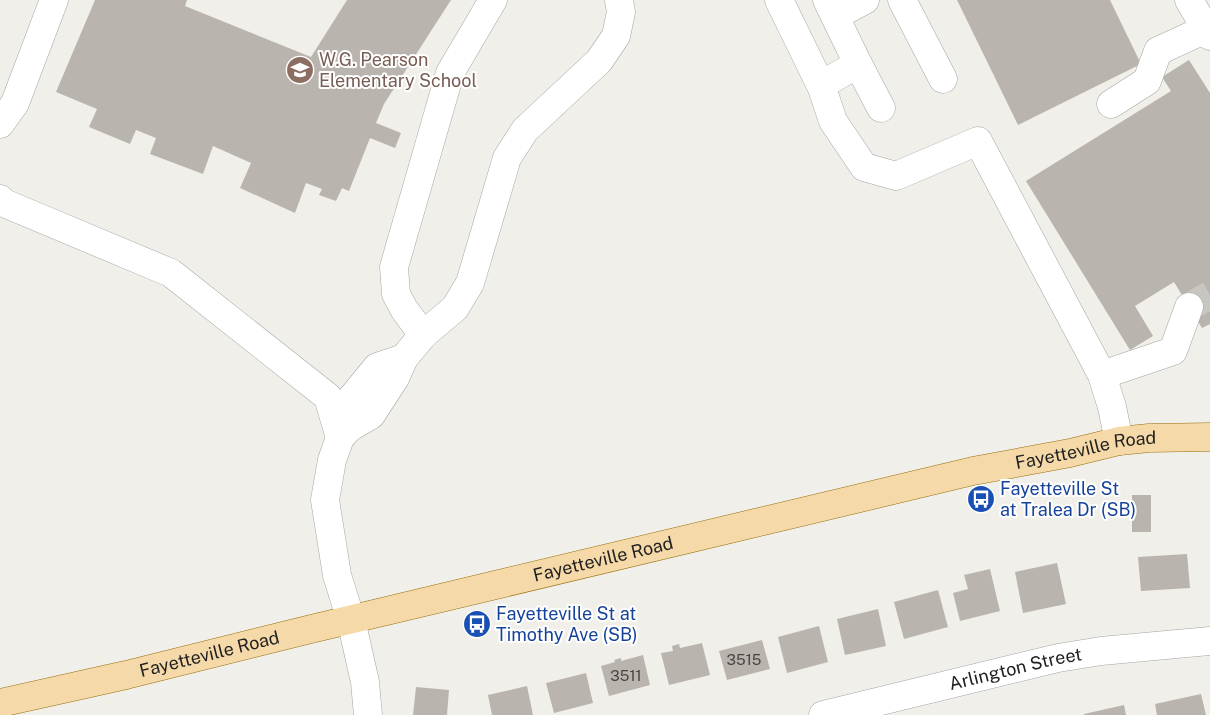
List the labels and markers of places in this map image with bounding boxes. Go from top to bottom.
place label: W.G. Pearson Elementary School [319,49,477,91]
school or university icon: W.G. Pearson Elementary School [285,55,315,85]
place label: Fayetteville St at Tralea Dr (SB) [1000,478,1136,520]
bus stop icon: Fayetteville St at Tralea Dr (SB) [966,484,996,514]
place label: Fayetteville St at Timothy Ave (SB) [496,603,638,645]
bus stop icon: Fayetteville St at Timothy Ave (SB) [462,609,492,639]

